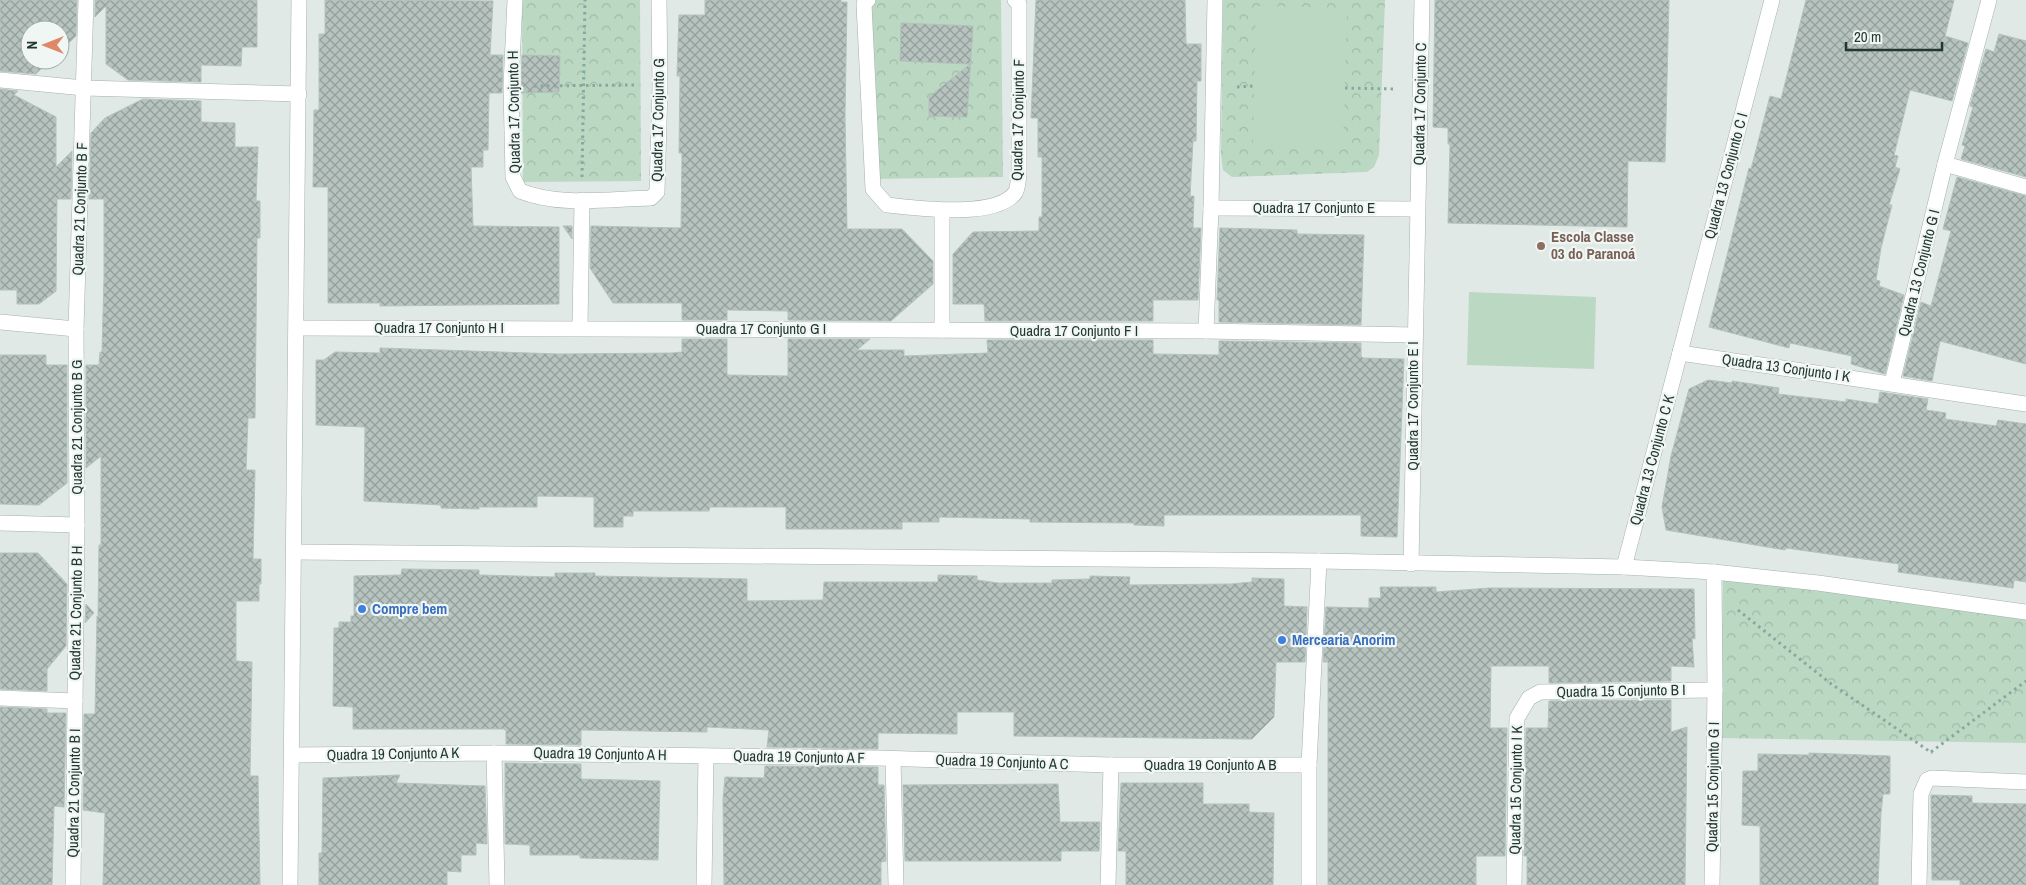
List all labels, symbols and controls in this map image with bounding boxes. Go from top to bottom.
north arrow [20,20,70,70]
scale bar [1846,20,1942,52]
text: 20 m [1854,26,1881,47]
text: N [23,41,41,49]
street label: Quadra 17 Conjunto C [1408,42,1431,166]
street label: Quadra 17 Conjunto H [502,50,525,174]
street label: Quadra 17 Conjunto G [646,58,669,182]
street label: Quadra 17 Conjunto F [1006,59,1029,181]
street label: Quadra 13 Conjunto C I [1699,110,1752,241]
street label: Quadra 21 Conjunto B F [67,142,92,276]
street label: Quadra 17 Conjunto E [1253,197,1375,218]
street label: Quadra 13 Conjunto G I [1893,207,1945,339]
place label: Escola Classe 03 do Paranoá [1551,226,1635,264]
marker: Escola Classe 03 do Paranoá [1535,240,1547,252]
street label: Quadra 17 Conjunto H I [374,317,504,338]
street label: Quadra 17 Conjunto G I [696,318,826,339]
street label: Quadra 17 Conjunto F I [1010,320,1138,341]
street label: Quadra 17 Conjunto E I [1402,341,1423,471]
street label: Quadra 13 Conjunto I K [1721,348,1852,387]
street label: Quadra 21 Conjunto B G [66,359,87,495]
street label: Quadra 13 Conjunto C K [1624,391,1679,528]
street label: Quadra 21 Conjunto B H [64,545,87,681]
place label: Compre bem [372,598,447,619]
marker: Compre bem [356,603,368,615]
place label: Mercearia Anorim [1292,629,1396,650]
marker: Mercearia Anorim [1276,634,1288,646]
street label: Quadra 15 Conjunto B I [1556,679,1686,702]
street label: Quadra 15 Conjunto G I [1701,722,1724,852]
street label: Quadra 15 Conjunto I K [1504,724,1527,855]
street label: Quadra 21 Conjunto B I [62,728,85,858]
street label: Quadra 19 Conjunto A K [326,742,460,765]
street label: Quadra 19 Conjunto A H [533,742,667,765]
street label: Quadra 19 Conjunto A F [733,745,865,768]
street label: Quadra 19 Conjunto A C [935,749,1069,774]
street label: Quadra 19 Conjunto A B [1144,754,1276,775]

